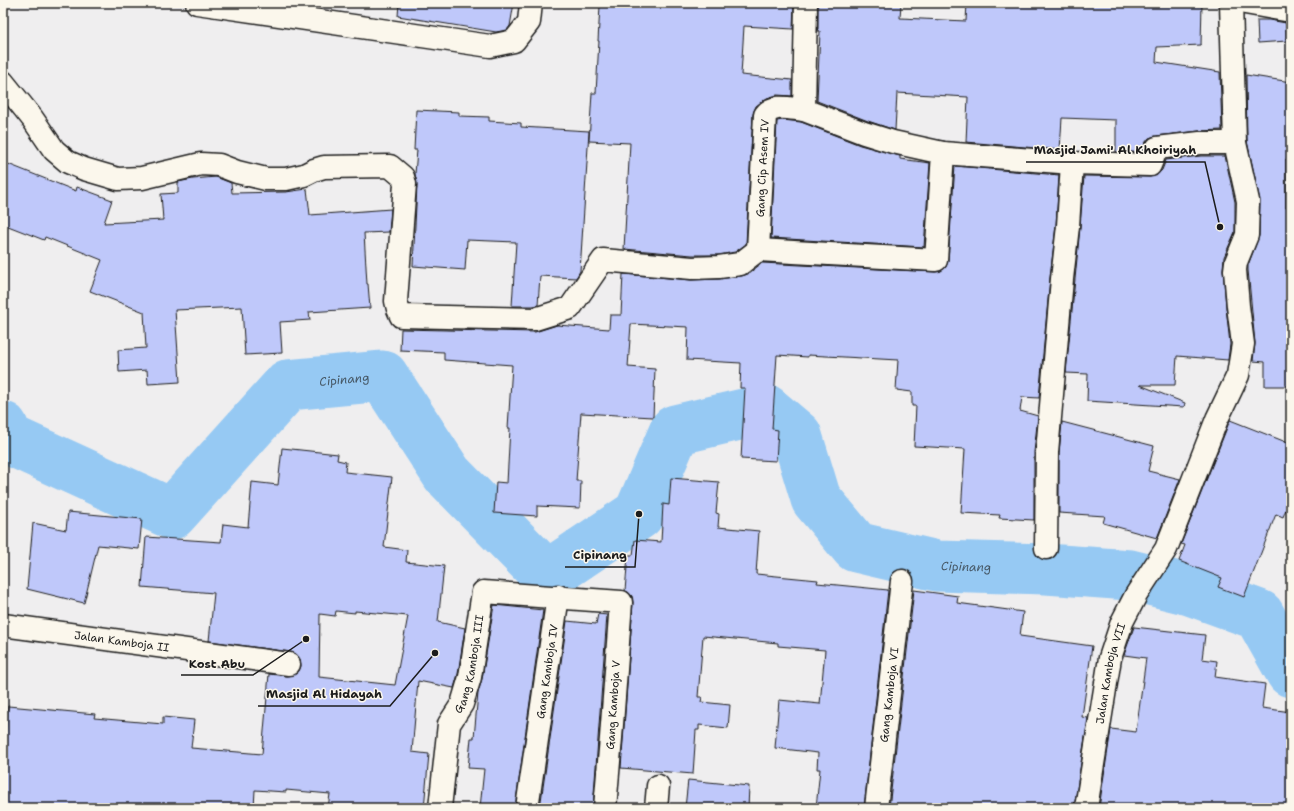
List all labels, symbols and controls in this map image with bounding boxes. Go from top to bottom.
street label: Gang Cip Asem IV [753,118,773,217]
callout: Masjid Jami' Al Khoiriyah [1026,138,1205,162]
text: Masjid Jami' Al Khoiriyah [1034,142,1196,158]
water label: Cipinang [318,369,370,390]
callout: Cipinang [565,543,635,567]
text: Cipinang [573,547,627,563]
water label: Cipinang [941,558,991,575]
street label: Gang Kamboja III [451,614,487,716]
street label: Jalan Kamboja VII [1093,621,1129,725]
street label: Gang Kamboja IV [533,623,562,720]
street label: Jalan Kamboja II [73,628,170,656]
street label: Gang Kamboja VI [877,646,902,743]
callout: Kost Abu [181,651,253,675]
text: Kost Abu [189,656,245,672]
street label: Gang Kamboja V [603,659,624,750]
callout: Masjid Al Hidayah [258,682,390,706]
text: Masjid Al Hidayah [266,686,382,702]

